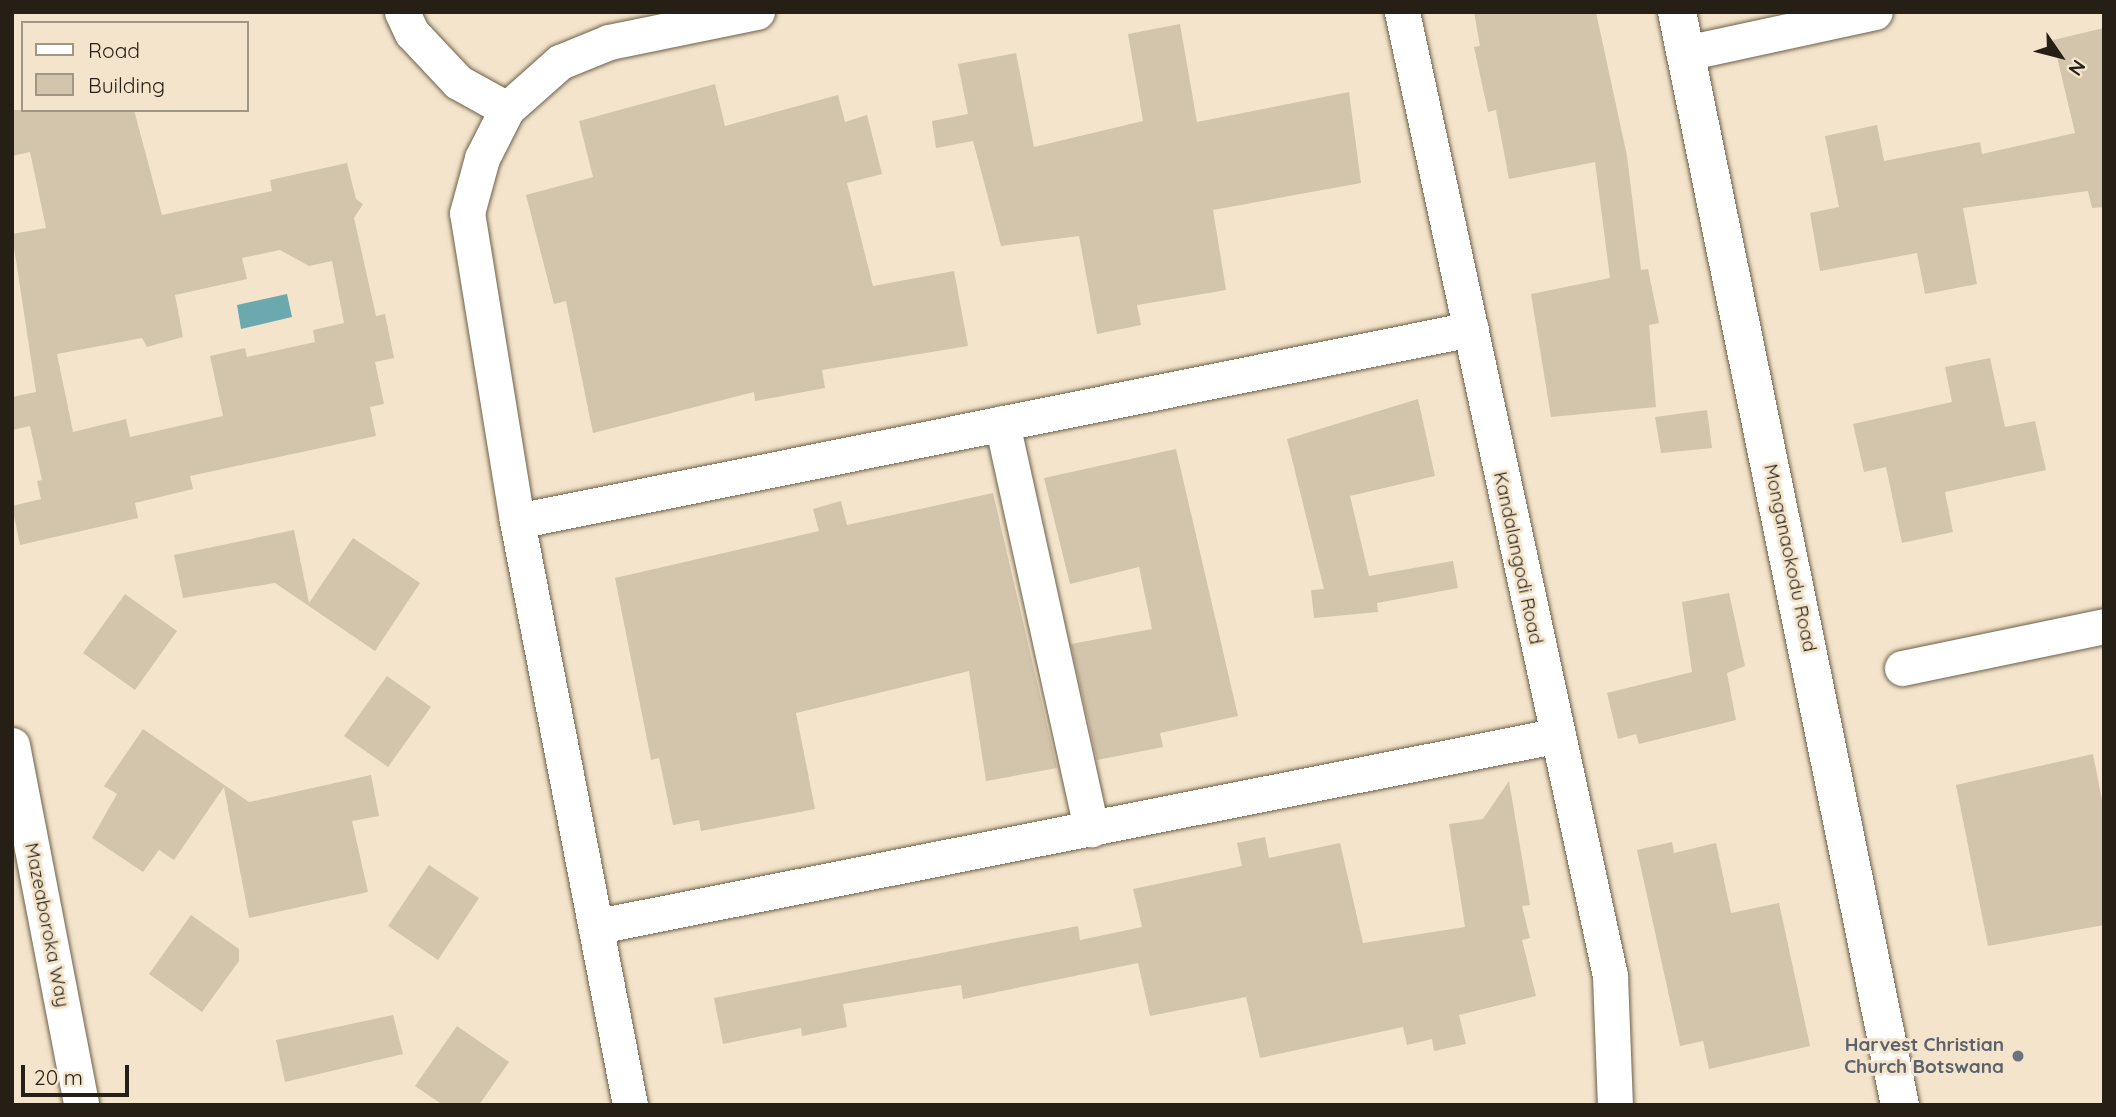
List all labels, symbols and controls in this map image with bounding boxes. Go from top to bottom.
legend [21,21,248,112]
north arrow [2025,21,2095,91]
text: Road [88,37,140,63]
text: N [2063,55,2091,81]
text: Building [88,72,165,98]
street label: Monganaokodu Road [1759,462,1821,654]
street label: Kandalangodi Road [1489,470,1547,646]
street label: Mazeaboroka Way [20,841,74,1009]
place label: Harvest Christian Church Botswana [1844,1034,2004,1078]
marker: Harvest Christian Church Botswana [2010,1048,2026,1064]
scale bar [24,1050,133,1094]
text: 20 m [34,1064,83,1090]

